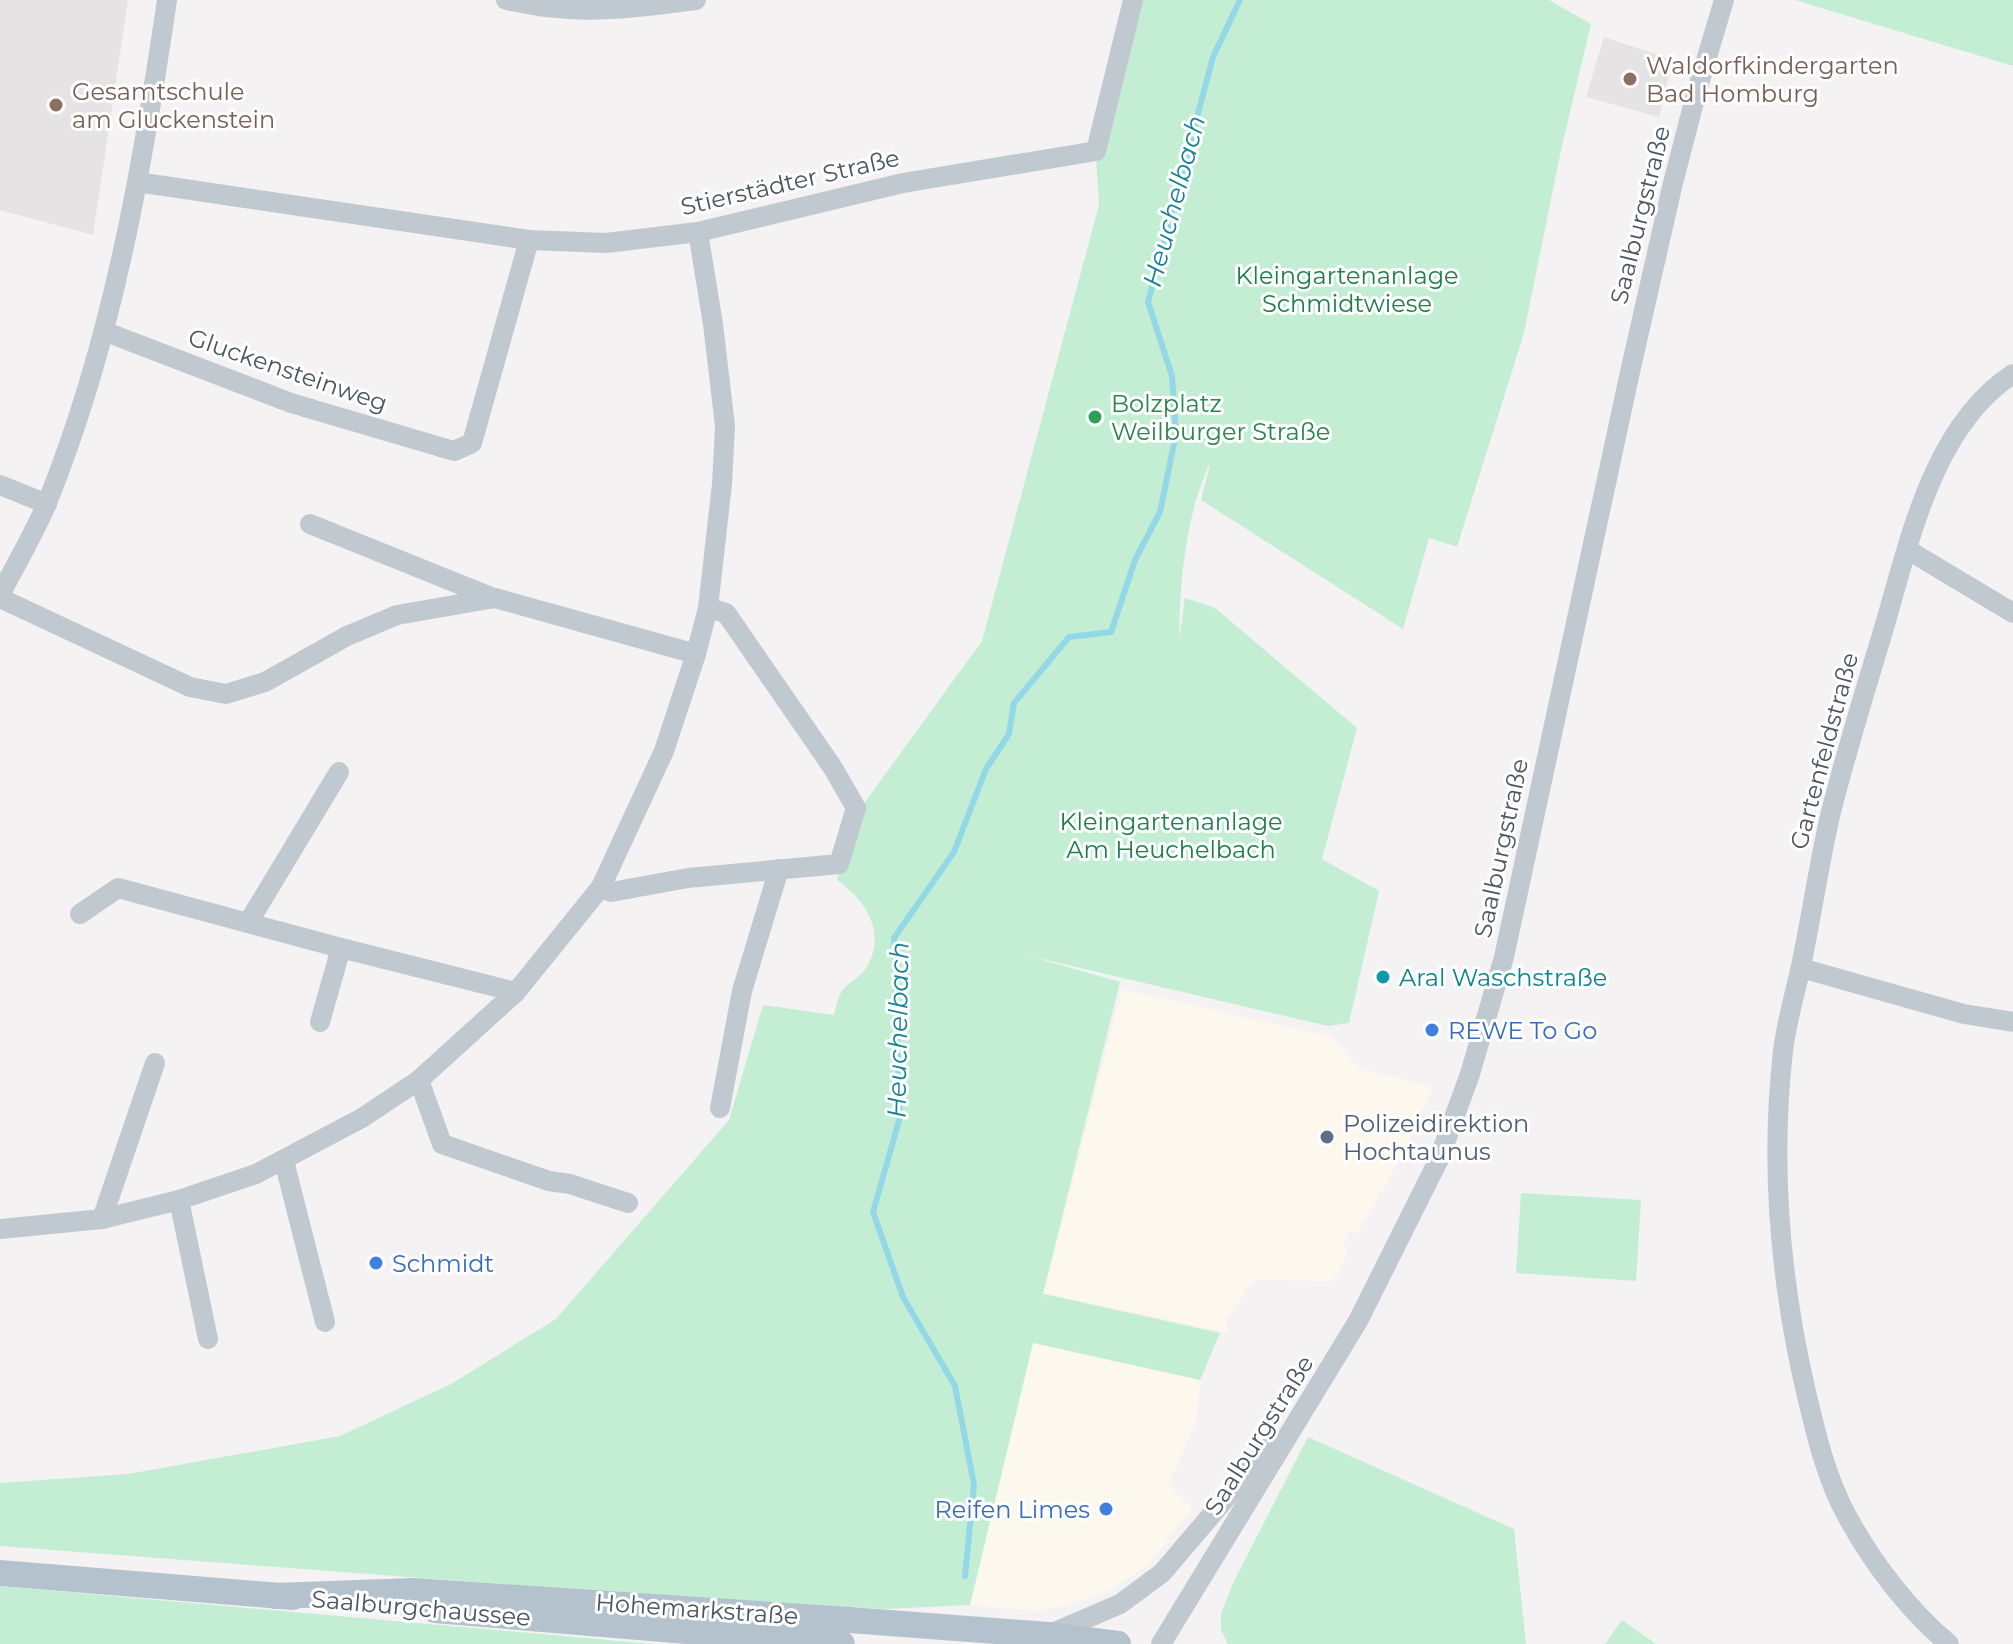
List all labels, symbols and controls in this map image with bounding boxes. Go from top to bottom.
place label: Waldorfkindergarten Bad Homburg [1646,51,1899,108]
marker: Waldorfkindergarten Bad Homburg [1621,70,1639,88]
place label: Gesamtschule am Gluckenstein [72,77,275,134]
marker: Gesamtschule am Gluckenstein [47,96,65,114]
water label: Heuchelbach [1136,112,1212,290]
street label: Saalburgstraße [1604,123,1676,307]
street label: Stierstädter Straße [678,143,902,221]
park label: Kleingartenanlage Schmidtwiese [1235,261,1459,318]
street label: Gluckensteinweg [185,322,391,418]
place label: Bolzplatz Weilburger Straße [1111,389,1330,446]
marker: Bolzplatz Weilburger Straße [1086,408,1104,426]
street label: Gartenfeldstraße [1784,649,1864,853]
street label: Saalburgstraße [1468,756,1534,940]
park label: Kleingartenanlage Am Heuchelbach [1059,807,1283,864]
water label: Heuchelbach [880,942,916,1118]
place label: Aral Waschstraße [1399,963,1607,992]
marker: Aral Waschstraße [1374,968,1392,986]
place label: REWE To Go [1448,1016,1597,1045]
marker: REWE To Go [1423,1021,1441,1039]
place label: Polizeidirektion Hochtaunus [1343,1109,1529,1166]
marker: Polizeidirektion Hochtaunus [1318,1128,1336,1146]
place label: Schmidt [392,1249,494,1278]
marker: Schmidt [367,1254,385,1272]
street label: Saalburgstraße [1198,1350,1320,1520]
place label: Reifen Limes [935,1495,1090,1524]
marker: Reifen Limes [1097,1500,1115,1518]
street label: Saalburgchaussee [310,1584,532,1632]
street label: Hohemarkstraße [595,1587,799,1631]

